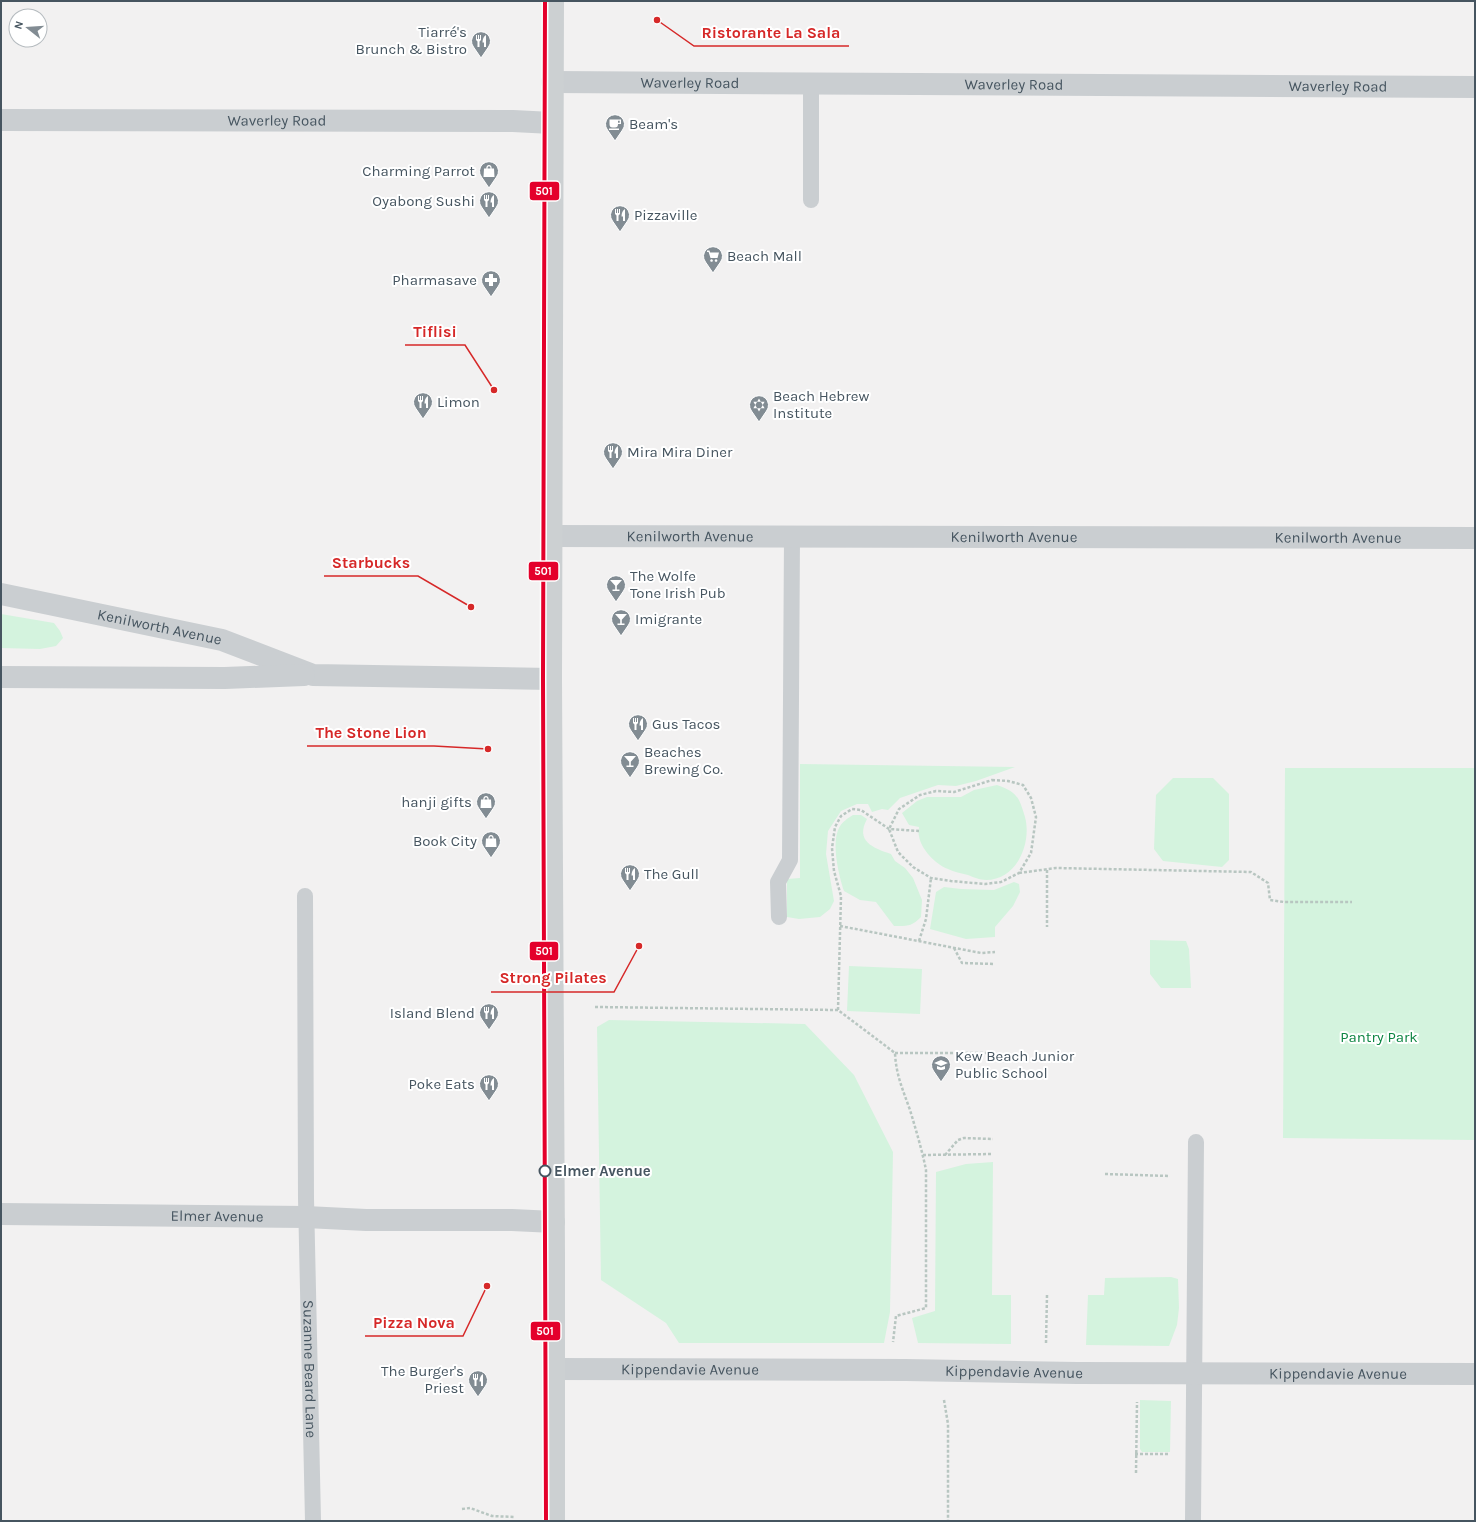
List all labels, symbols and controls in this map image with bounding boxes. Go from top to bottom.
north arrow [8,8,48,48]
callout: Ristorante La Sala [694,18,849,46]
text: N [12,20,26,31]
place label: Tiarré's Brunch & Bistro [356,23,467,58]
text: Ristorante La Sala [702,23,840,42]
restaurant icon: Tiarré's Brunch & Bistro [470,30,492,58]
street label: Waverley Road [641,73,739,92]
street label: Waverley Road [964,75,1063,94]
street label: Waverley Road [1288,77,1387,96]
street label: Waverley Road [228,111,326,130]
cafe icon: Beam's [604,113,626,141]
place label: Beam's [629,115,678,133]
shop icon: Charming Parrot [478,160,500,188]
place label: Charming Parrot [362,162,475,180]
line badge: 501 [529,181,560,201]
text: 501 [535,185,553,198]
restaurant icon: Oyabong Sushi [478,190,500,218]
place label: Oyabong Sushi [372,192,475,210]
restaurant icon: Pizzaville [609,204,631,232]
place label: Pizzaville [634,206,697,224]
supermarket icon: Beach Mall [702,245,724,273]
place label: Beach Mall [727,247,802,265]
pharmacy icon: Pharmasave [480,269,502,297]
place label: Pharmasave [392,271,477,289]
callout: Tiflisi [405,317,465,345]
text: Tiflisi [413,322,457,341]
place label: Beach Hebrew Institute [773,387,869,422]
restaurant icon: Limon [412,391,434,419]
place label: Limon [437,393,480,411]
synagogue icon: Beach Hebrew Institute [748,394,770,422]
restaurant icon: Mira Mira Diner [602,441,624,469]
place label: Mira Mira Diner [627,443,733,461]
street label: Kenilworth Avenue [627,527,753,545]
street label: Kenilworth Avenue [951,528,1077,546]
street label: Kenilworth Avenue [1275,529,1401,547]
callout: Starbucks [324,548,418,576]
text: Starbucks [332,553,410,572]
line badge: 501 [528,561,559,581]
text: 501 [534,565,552,578]
place label: The Wolfe Tone Irish Pub [630,567,726,602]
bar icon: The Wolfe Tone Irish Pub [605,574,627,602]
street label: Kenilworth Avenue [96,605,223,649]
bar icon: Imigrante [610,608,632,636]
place label: Imigrante [635,610,702,628]
restaurant icon: Gus Tacos [627,713,649,741]
place label: Gus Tacos [652,715,720,733]
callout: The Stone Lion [307,718,434,746]
text: The Stone Lion [315,723,427,742]
place label: Beaches Brewing Co. [644,743,723,778]
bar icon: Beaches Brewing Co. [619,750,641,778]
shop icon: hanji gifts [475,791,497,819]
place label: hanji gifts [401,793,472,811]
shop icon: Book City [480,830,502,858]
place label: Book City [413,832,477,850]
restaurant icon: The Gull [619,863,641,891]
place label: The Gull [644,865,699,883]
line badge: 501 [529,941,559,961]
text: 501 [535,945,553,958]
callout: Strong Pilates [491,964,614,992]
text: Strong Pilates [499,968,607,987]
restaurant icon: Island Blend [478,1002,500,1030]
place label: Island Blend [390,1004,475,1022]
park label: Pantry Park [1340,1028,1418,1046]
place label: Kew Beach Junior Public School [955,1047,1075,1082]
school or university icon: Kew Beach Junior Public School [930,1054,952,1082]
restaurant icon: Poke Eats [478,1073,500,1101]
place label: Poke Eats [409,1075,475,1093]
place label: Elmer Avenue [554,1162,651,1180]
marker: Elmer Avenue [538,1164,552,1178]
street label: Elmer Avenue [171,1207,263,1226]
street label: Suzanne Beard Lane [299,1300,320,1438]
callout: Pizza Nova [365,1308,463,1336]
text: Pizza Nova [373,1313,455,1332]
line badge: 501 [530,1321,561,1341]
text: 501 [536,1325,554,1338]
street label: Kippendavie Avenue [621,1360,759,1379]
place label: The Burger's Priest [381,1362,464,1397]
street label: Kippendavie Avenue [945,1362,1083,1382]
street label: Kippendavie Avenue [1269,1364,1407,1383]
restaurant icon: The Burger's Priest [467,1369,489,1397]

